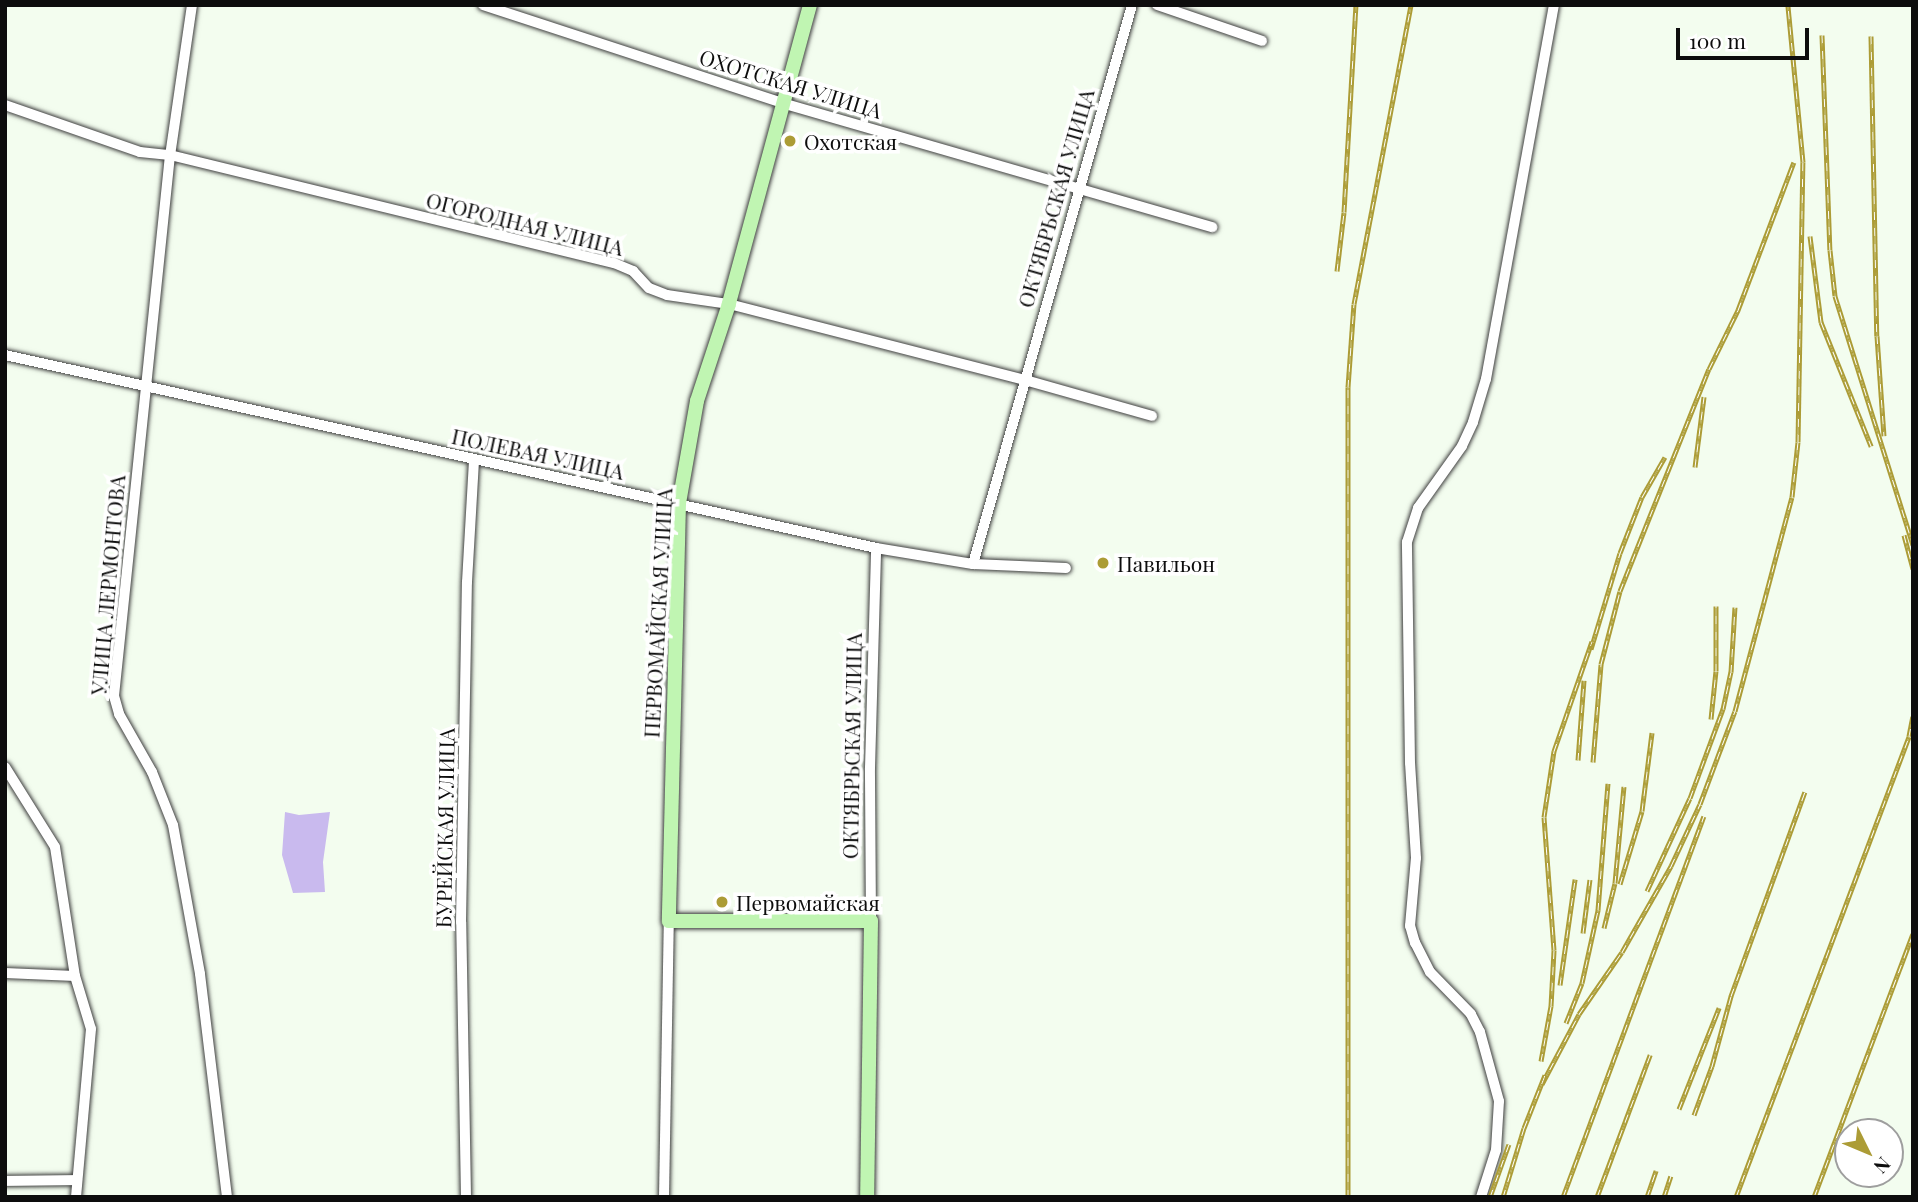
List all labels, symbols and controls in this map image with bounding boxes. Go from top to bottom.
scale bar [1680,14,1813,58]
text: 100 m [1689,26,1746,54]
street label: ОХОТСКАЯ УЛИЦА [697,43,885,123]
street label: ОКТЯБРЬСКАЯ УЛИЦА [1012,86,1098,310]
place label: Охотская [804,128,897,154]
marker: Охотская [782,133,798,149]
street label: ОГОРОДНАЯ УЛИЦА [424,186,626,260]
street label: ПОЛЕВАЯ УЛИЦА [450,422,626,484]
street label: УЛИЦА ЛЕРМОНТОВА [85,474,129,696]
street label: ПЕРВОМАЙСКАЯ УЛИЦА [638,487,676,739]
place label: Павильон [1117,550,1215,576]
marker: Павильон [1095,555,1111,571]
street label: ОКТЯБРЬСКАЯ УЛИЦА [836,633,866,859]
street label: БУРЕЙСКАЯ УЛИЦА [430,728,458,928]
place label: Первомайская [736,889,880,915]
marker: Первомайская [714,894,730,910]
north arrow [1834,1118,1904,1188]
text: N [1869,1152,1897,1180]

